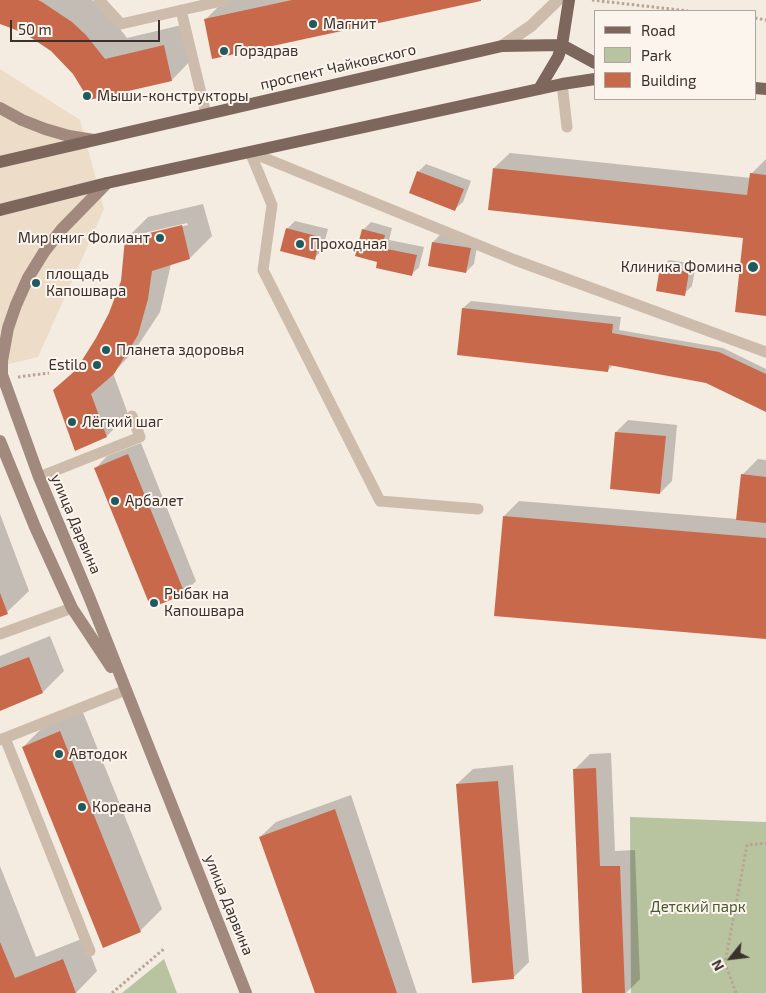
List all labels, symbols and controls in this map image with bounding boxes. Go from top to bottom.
scale bar [12,10,162,42]
legend [594,10,756,100]
place label: Магнит [323,15,376,33]
marker: Магнит [307,18,319,30]
text: 50 m [18,20,52,38]
text: Road [641,21,676,39]
street label: проспект Чайковского [258,40,418,94]
place label: Горздрав [234,42,298,60]
marker: Горздрав [218,45,230,57]
text: Park [641,46,672,64]
text: Building [641,71,696,89]
place label: Мыши-конструкторы [97,87,249,105]
marker: Мыши-конструкторы [81,90,93,102]
place label: Мир книг Фолиант [18,229,150,247]
marker: Мир книг Фолиант [154,232,166,244]
place label: Проходная [310,235,387,253]
marker: Проходная [294,238,306,250]
place label: Клиника Фомина [621,258,742,276]
marker: Клиника Фомина [746,260,760,274]
place label: площадь Капошвара [46,265,126,300]
marker: площадь Капошвара [30,277,42,289]
place label: Планета здоровья [116,341,244,359]
marker: Планета здоровья [100,344,112,356]
place label: Estilo [49,356,87,374]
marker: Estilo [91,359,103,371]
place label: Лёгкий шаг [82,413,163,431]
marker: Лёгкий шаг [66,416,78,428]
street label: улица Дарвина [47,471,105,577]
place label: Арбалет [125,492,184,510]
marker: Арбалет [109,495,121,507]
place label: Рыбак на Капошвара [164,585,244,620]
marker: Рыбак на Капошвара [148,597,160,609]
place label: Автодок [69,745,128,763]
marker: Автодок [53,748,65,760]
place label: Кореана [92,798,151,816]
marker: Кореана [76,801,88,813]
street label: улица Дарвина [201,852,257,958]
park label: Детский парк [650,898,746,916]
north arrow [706,933,756,983]
text: N [708,957,727,974]

